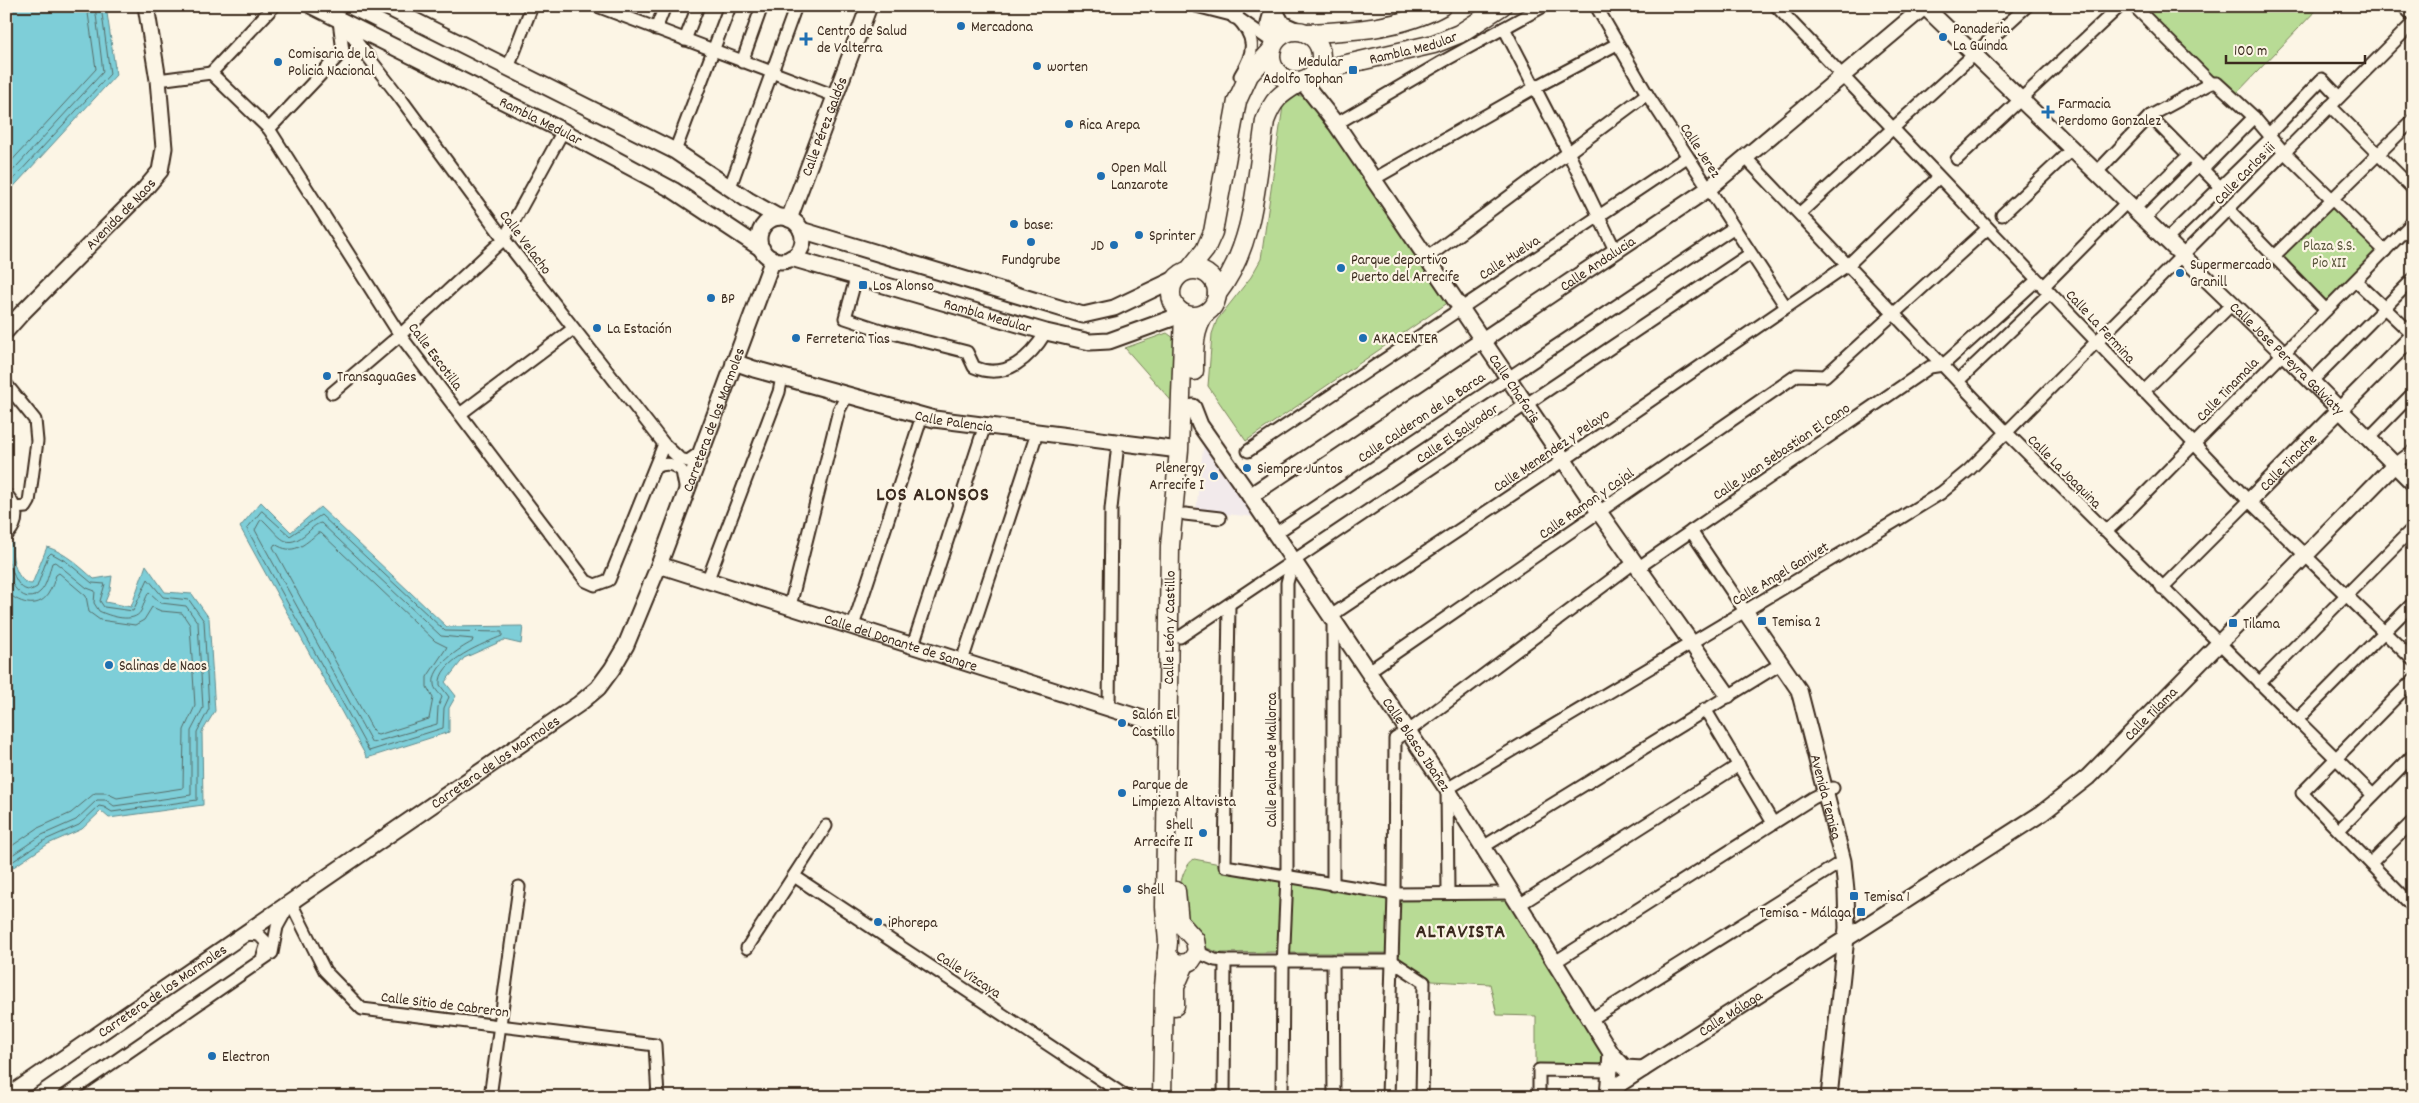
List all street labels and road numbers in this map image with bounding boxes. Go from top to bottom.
street label: Rambla Medular [1367,27,1462,71]
street label: Calle Pérez Galdós [797,74,854,180]
street label: Rambla Medular [495,92,586,152]
street label: Calle Jerez [1673,119,1725,183]
street label: Calle Carlos iii [2210,138,2281,211]
street label: Avenida de Naos [81,174,162,256]
street label: Calle Velacho [493,206,556,280]
street label: Calle Huelva [1475,230,1546,287]
street label: Calle Andalucia [1556,231,1641,298]
street label: Calle La Fermina [2059,285,2140,370]
street label: Rambla Medular [941,294,1034,340]
street label: Calle Jose Pereyra Galviaty [2224,298,2349,422]
street label: Calle Escotilla [402,319,468,397]
street label: Carretera de los Marmoles [678,345,752,496]
street label: Calle Chafaris [1482,350,1545,429]
street label: Calle Tinamala [2192,352,2266,428]
street label: Calle Calderon de la Barca [1354,367,1491,470]
street label: Calle Juan Sebastian El Cano [1709,398,1856,507]
street label: Calle El Salvador [1412,399,1504,470]
street label: Calle Menendez y Pelayo [1489,404,1615,499]
street label: Calle Palencia [912,405,995,439]
street label: Calle Tinache [2255,429,2323,497]
street label: Calle La Joaquina [2021,430,2106,515]
street label: Calle Ramon y Cajal [1535,463,1640,546]
street label: Calle Angel Ganivet [1728,537,1834,612]
street label: Calle León y Castillo [1159,570,1183,684]
street label: Calle del Donante de Sangre [821,609,980,679]
street label: Calle Tilama [2120,682,2184,747]
street label: Calle Palma de Mallorca [1262,691,1284,828]
street label: Calle Blasco Ibañez [1375,694,1455,797]
street label: Carretera de los Marmoles [427,711,565,816]
street label: Avenida Temisa [1803,752,1846,843]
street label: Carretera de los Marmoles [94,940,232,1044]
street label: Calle Vizcaya [931,946,1006,1005]
street label: Calle Málaga [1695,985,1768,1043]
street label: Calle Sitio de Cabreron [380,987,510,1025]

